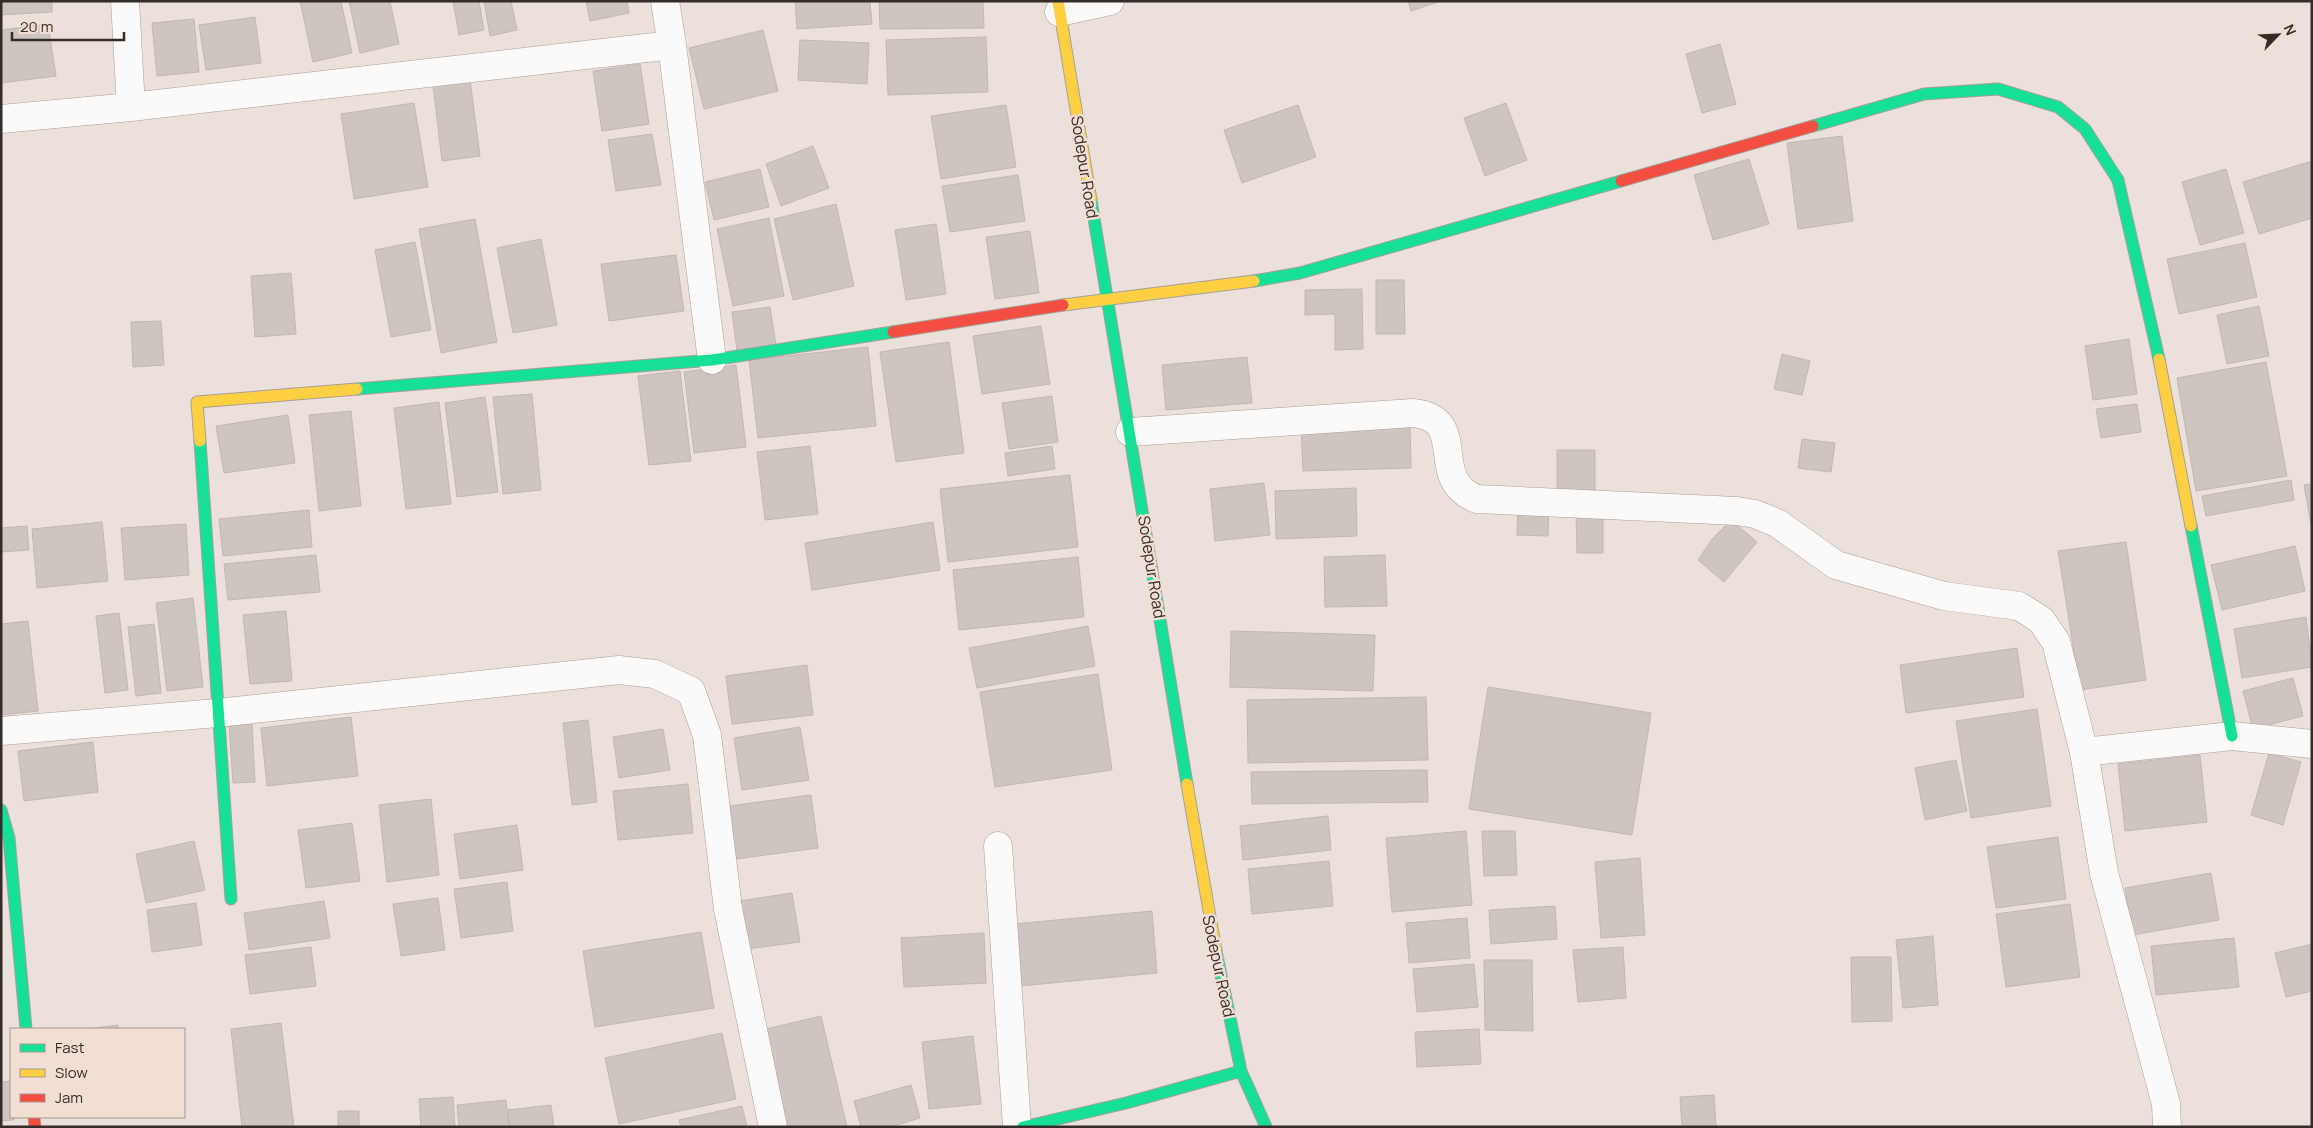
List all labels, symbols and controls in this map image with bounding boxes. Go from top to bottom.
scale bar [12,10,125,42]
north arrow [2253,10,2303,60]
text: 20 m [20,16,53,37]
text: N [2280,21,2301,38]
street label: Sodepur Road [1066,114,1104,220]
street label: Sodepur Road [1133,514,1171,620]
street label: Sodepur Road [1197,913,1241,1019]
legend [10,1028,185,1118]
text: Fast [55,1037,84,1058]
text: Slow [55,1062,88,1083]
text: Jam [55,1087,83,1108]

